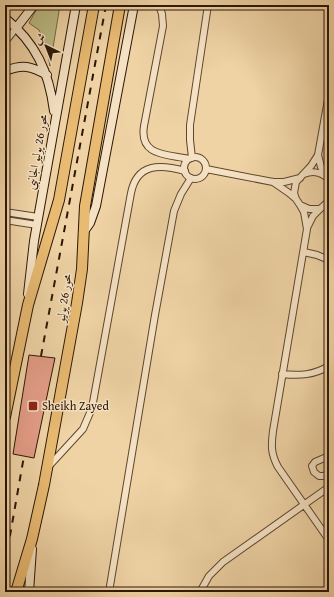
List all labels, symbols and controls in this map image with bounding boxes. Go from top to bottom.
north arrow [26,26,66,66]
text: ش [30,29,49,48]
street label: محور 26 يوليو الجانبى [22,112,53,191]
street label: محور 26 يوليو [52,272,75,324]
place label: Sheikh Zayed [42,397,109,414]
marker: Sheikh Zayed [27,400,39,412]

